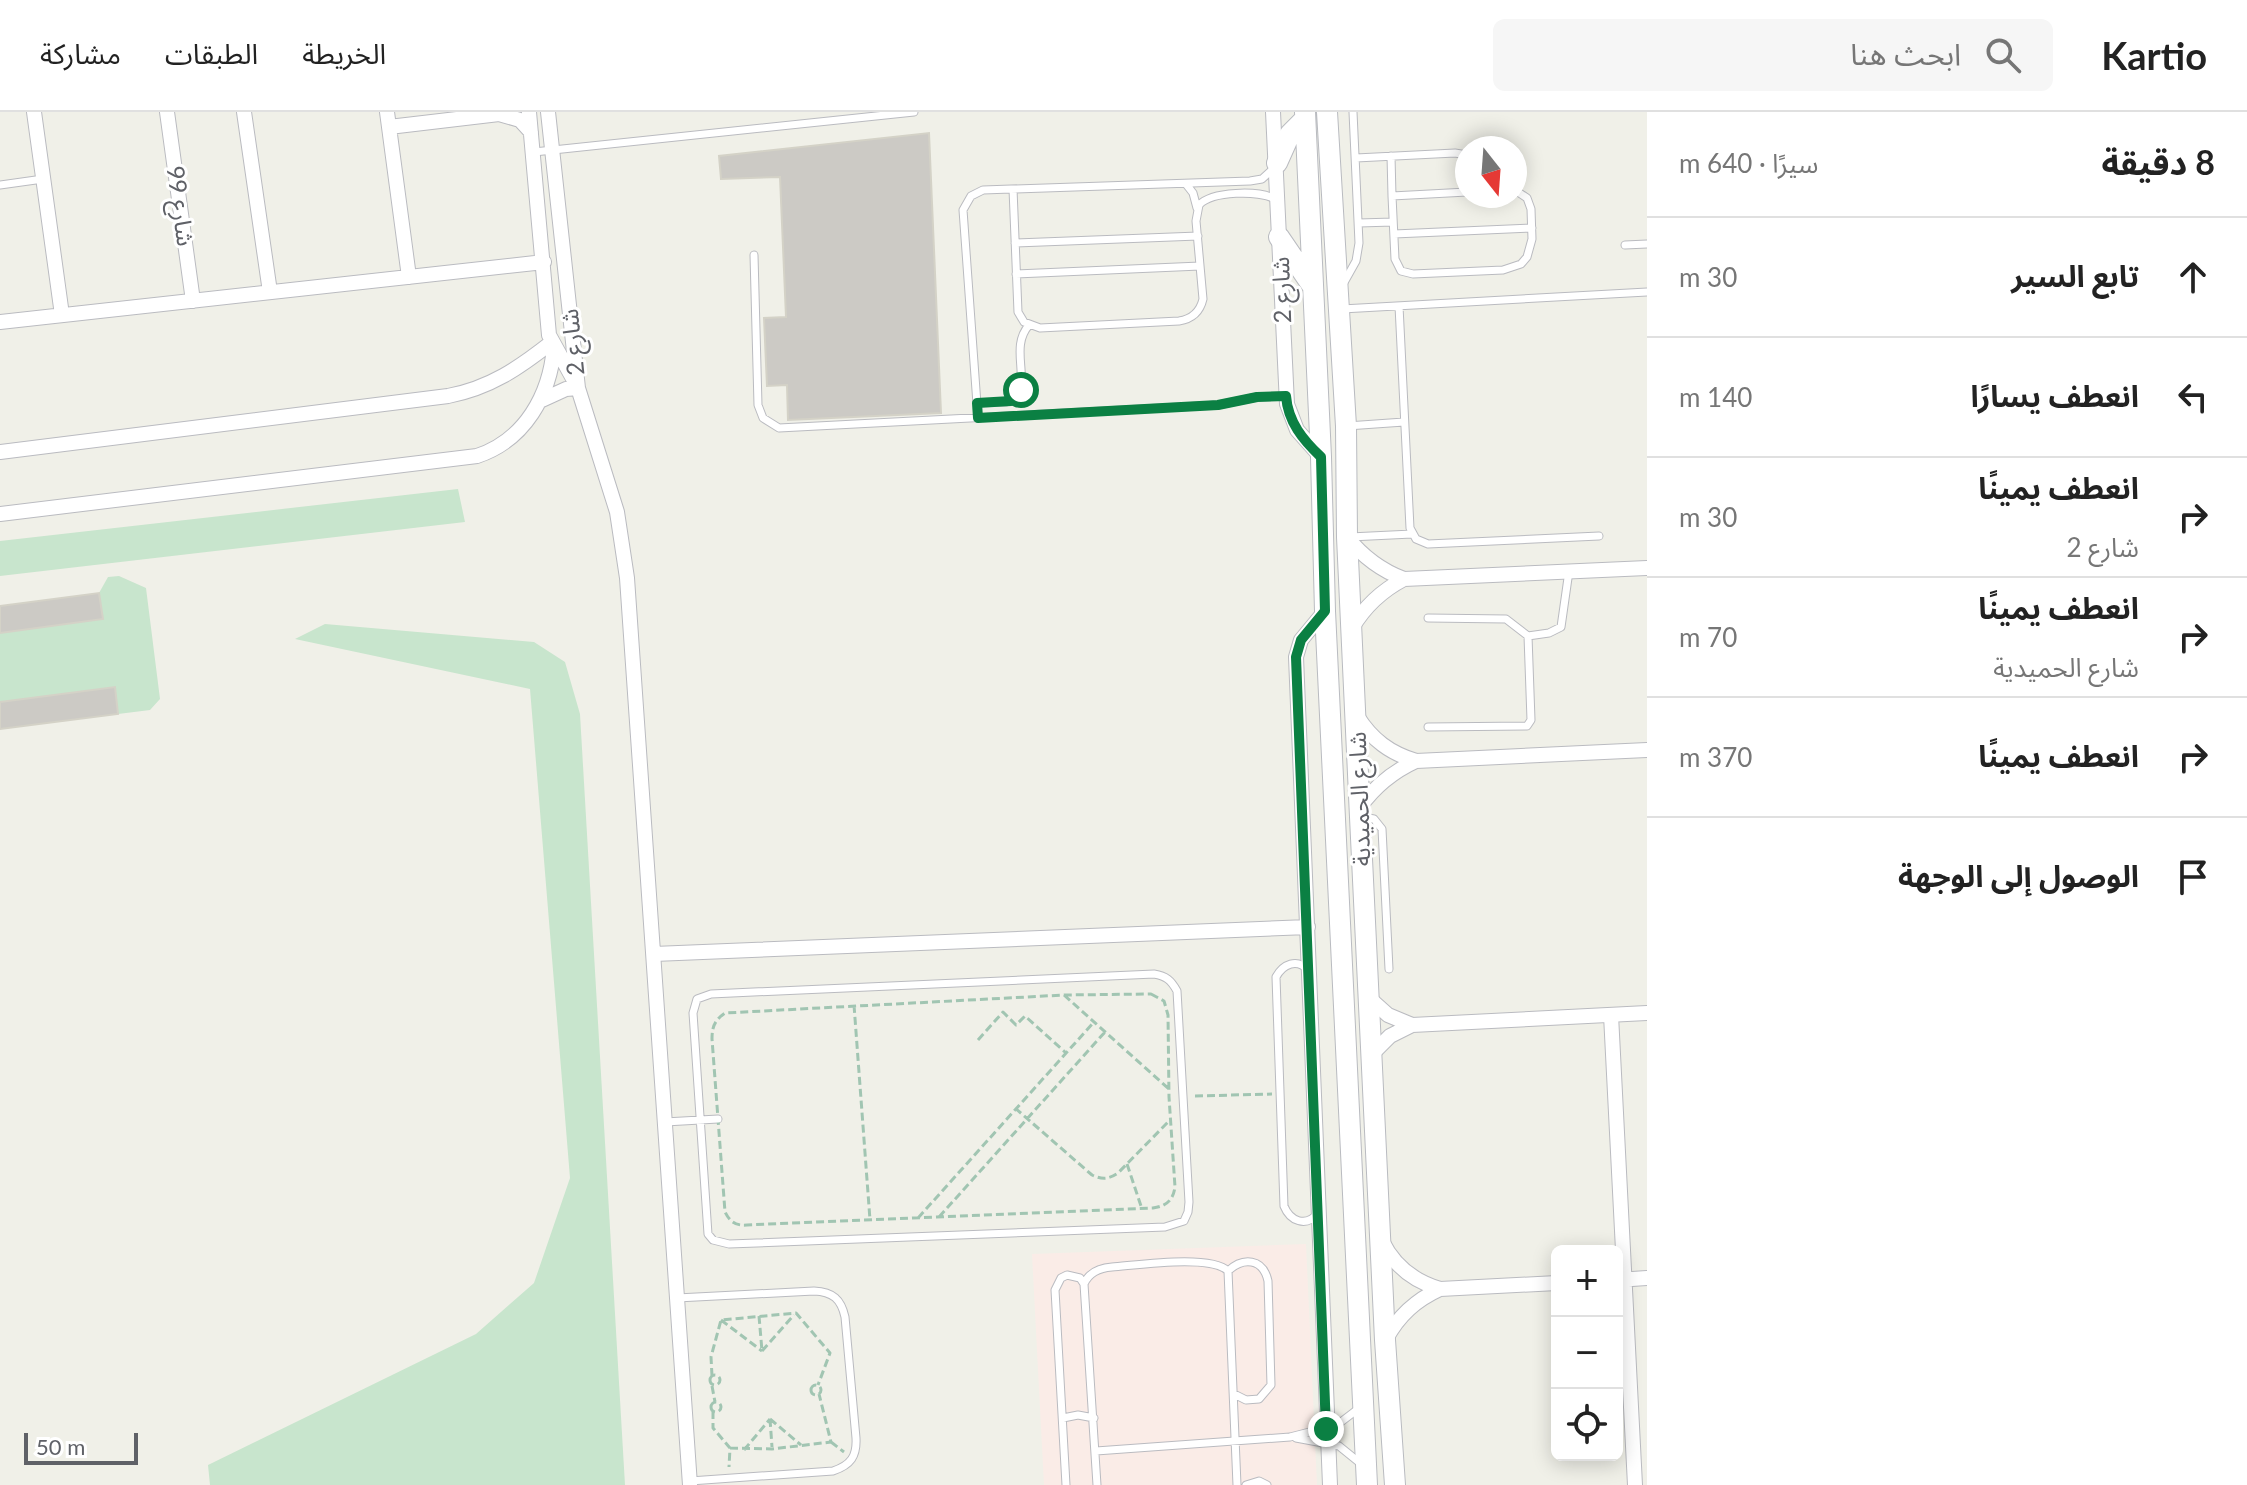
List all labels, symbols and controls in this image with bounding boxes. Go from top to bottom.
search box [1493,19,2053,91]
text: Kartio [2101,32,2207,78]
icon: search [1981,33,2025,77]
text: ابحث هنا [1850,35,1961,71]
text: مشاركة [40,36,121,70]
text: الطبقات [165,36,258,70]
text: الخريطة [302,36,386,70]
north arrow [1455,136,1527,208]
text: 8 دقيقة [2101,141,2215,182]
text: سيرًا · 640 m [1679,147,1818,179]
street label: شارع 99 [158,164,201,248]
icon: ahead [2171,255,2215,299]
street label: شارع 2 [1265,256,1300,324]
text: تابع السير [2011,257,2139,293]
text: 30 m [1679,261,1737,293]
street label: شارع 2 [554,307,593,377]
route start [1003,372,1039,408]
icon: left [2171,375,2215,419]
text: انعطف يسارًا [1971,377,2139,413]
text: 140 m [1679,381,1752,413]
text: انعطف يمينًا [1978,469,2139,505]
icon: right [2171,495,2215,539]
text: 30 m [1679,501,1737,533]
text: شارع 2 [2067,531,2139,563]
text: انعطف يمينًا [1978,589,2139,625]
icon: right [2171,615,2215,659]
text: 70 m [1679,621,1737,653]
text: شارع الحميدية [1993,651,2139,683]
street label: شارع الحميدية [1342,731,1379,867]
icon: right [2171,735,2215,779]
text: انعطف يمينًا [1978,737,2139,773]
text: 370 m [1679,741,1752,773]
icon: arrive [2171,855,2215,899]
text: الوصول إلى الوجهة [1898,857,2139,893]
map controls [1551,1245,1623,1461]
button: + [1551,1245,1623,1317]
button: − [1551,1317,1623,1389]
button: locate [1551,1389,1623,1461]
route end [1308,1411,1344,1447]
scale bar [24,1429,138,1465]
text: 50 m [36,1433,85,1460]

